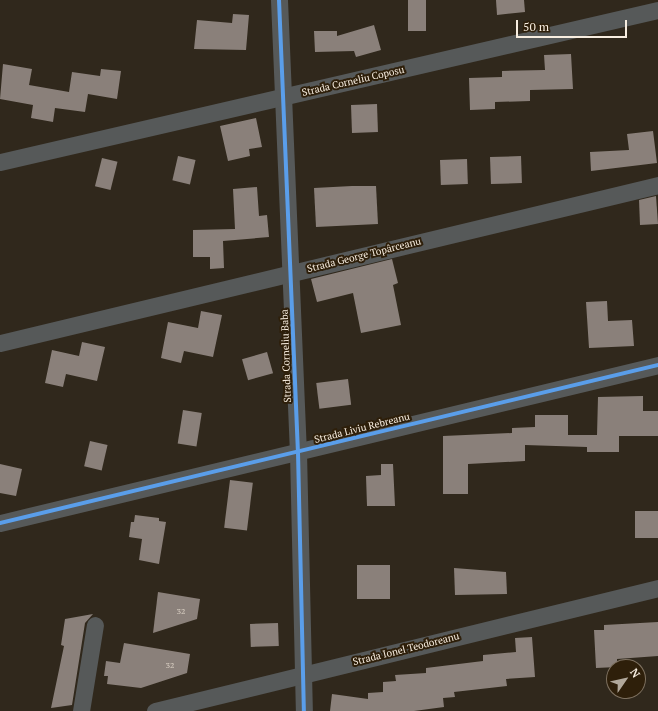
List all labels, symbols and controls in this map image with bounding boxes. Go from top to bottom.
scale bar [518,12,629,38]
text: 50 m [523,19,549,34]
street label: Strada Corneliu Coposu [301,63,405,99]
street label: Strada George Topârceanu [306,235,422,275]
street label: Strada Corneliu Baba [278,309,294,403]
street label: Strada Liviu Rebreanu [313,410,411,446]
house number: 32 [177,607,185,617]
street label: Strada Ionel Teodoreanu [352,630,460,668]
north arrow [606,659,646,699]
house number: 32 [166,661,174,671]
text: N [627,665,643,680]

